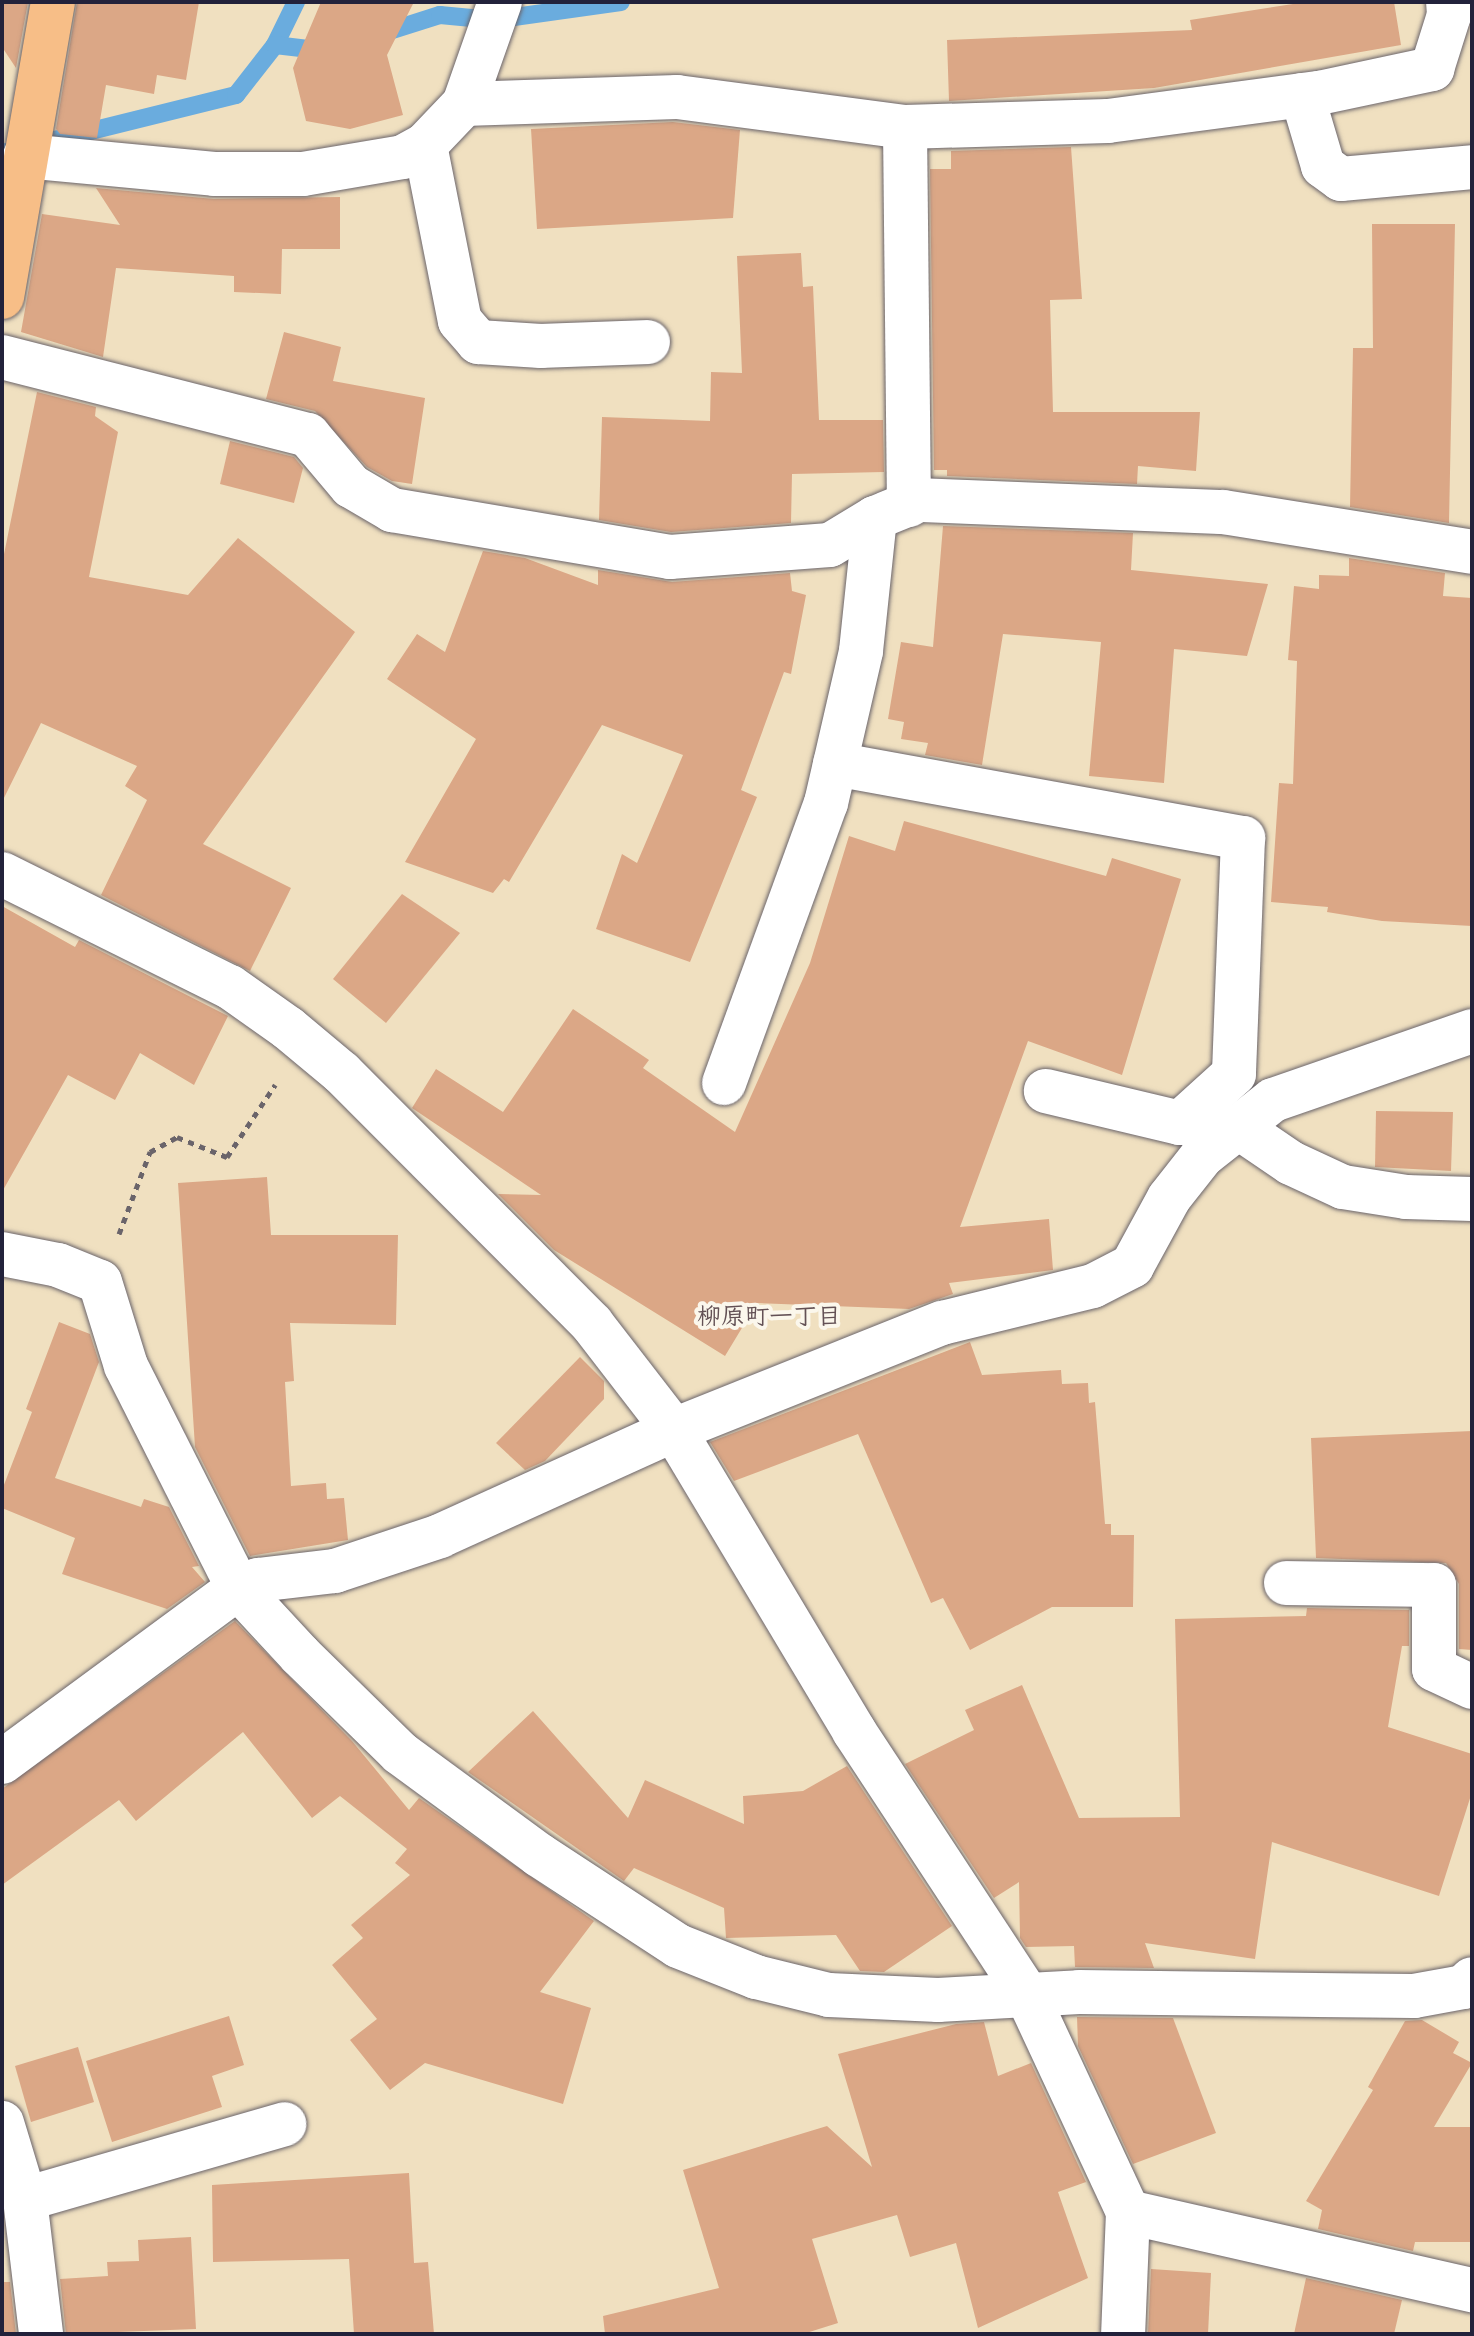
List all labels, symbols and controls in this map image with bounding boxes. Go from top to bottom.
district label: 柳原町一丁目 [697,1301,841,1329]

